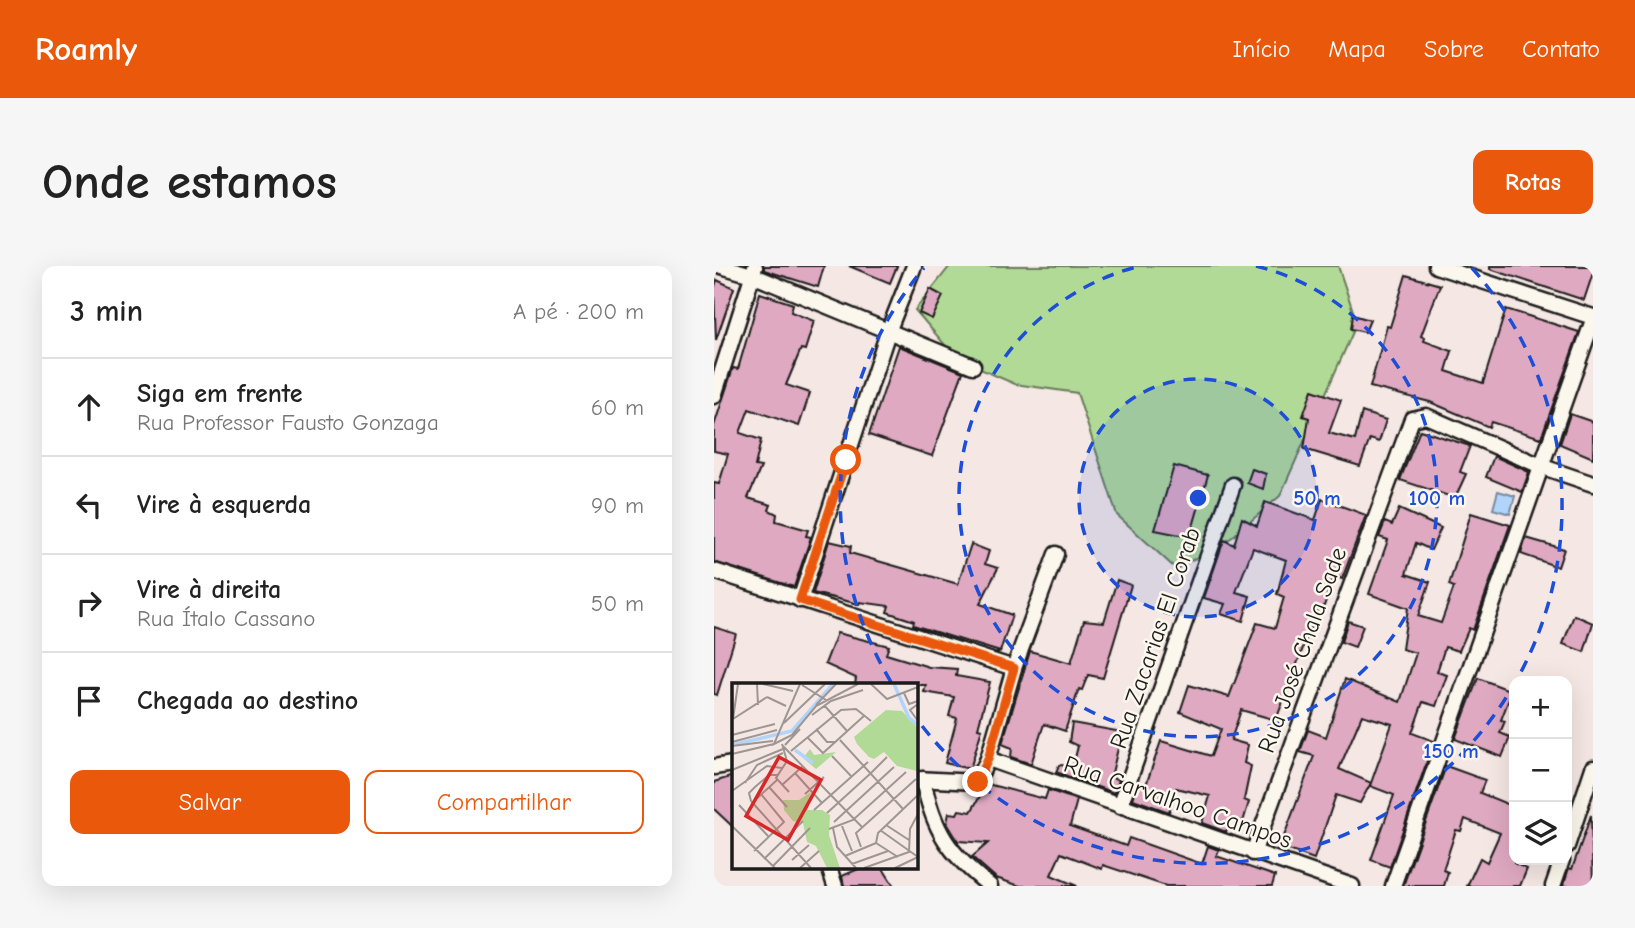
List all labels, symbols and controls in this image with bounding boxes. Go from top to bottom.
text: Roamly [35,30,137,68]
text: Início [1232,35,1290,63]
text: Mapa [1328,35,1386,63]
text: Sobre [1424,35,1484,63]
text: Contato [1522,35,1600,63]
button: Rotas [1473,150,1593,214]
text: Onde estamos [42,154,337,210]
text: 3 min [70,294,143,329]
text: A pé · 200 m [513,298,644,325]
text: Siga em frente [137,379,303,409]
icon: ahead [70,388,108,426]
text: 60 m [591,394,644,421]
text: Rua Professor Fausto Gonzaga [137,409,439,436]
route start [830,444,861,475]
icon: left [70,486,108,524]
centre of rings [1186,486,1210,510]
text: 50 m [1293,486,1341,510]
text: 100 m [1409,486,1465,510]
text: Vire à esquerda [137,490,311,520]
text: 90 m [591,492,644,519]
street label: Rua Zacarias El Corab [1104,524,1206,752]
street label: Rua José Chala Sade [1252,544,1352,756]
text: Vire à direita [137,575,281,605]
icon: right [70,584,108,622]
text: 50 m [591,590,644,617]
text: Rua Ítalo Cassano [137,605,316,632]
map controls [1509,676,1572,865]
button: + [1509,676,1572,739]
icon: arrive [70,682,108,720]
inset map [732,683,917,869]
text: Chegada ao destino [137,686,358,716]
text: 150 m [1423,739,1479,763]
button: − [1509,739,1572,802]
street label: Rua Carvalhoo Campos [1060,750,1296,854]
route end [962,766,993,797]
button: Salvar [70,770,350,834]
button: Compartilhar [364,770,644,834]
button: layers [1509,802,1572,865]

